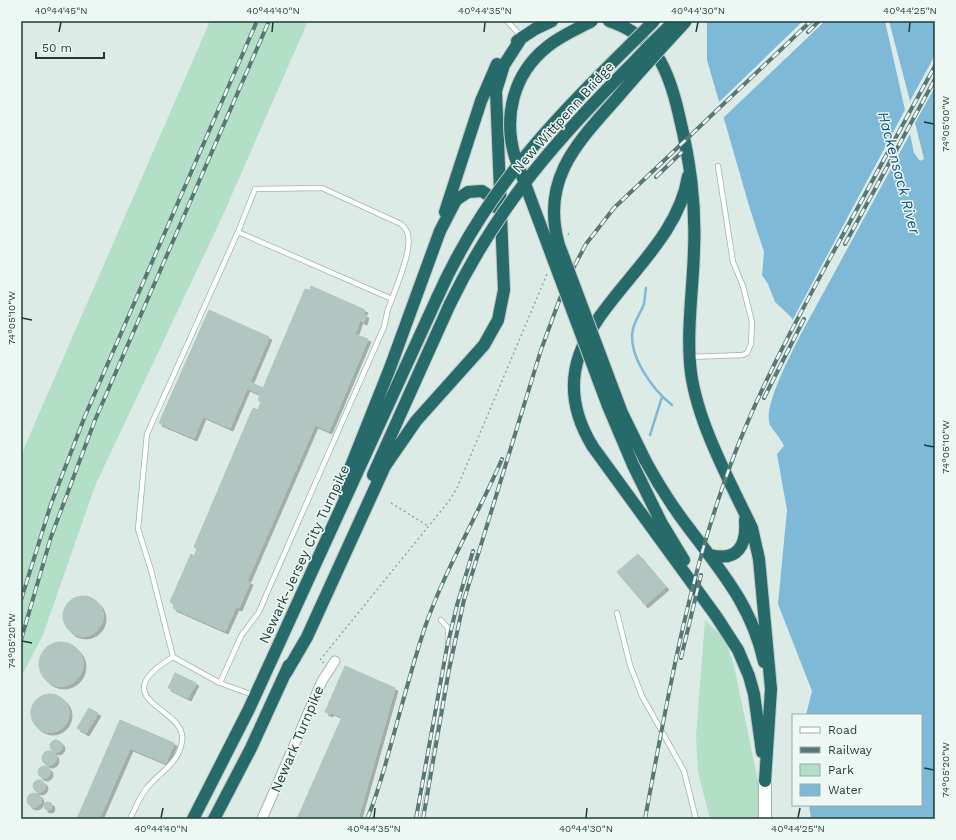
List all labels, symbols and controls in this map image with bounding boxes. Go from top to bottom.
text: 40°44'45"N [34,5,88,16]
text: 40°44'40"N [246,5,300,16]
text: 40°44'35"N [458,5,512,16]
text: 40°44'30"N [671,5,725,16]
text: 40°44'25"N [883,5,937,16]
scale bar [36,34,104,60]
text: 50 m [42,41,72,55]
street label: New Wittpenn Bridge [509,58,617,176]
text: 74°05'00"W [940,96,951,152]
water label: Hackensack River [874,110,924,238]
text: 74°05'10"W [6,291,17,345]
text: 74°05'10"W [940,420,951,474]
street label: Newark-Jersey City Turnpike [256,462,352,646]
text: 74°05'20"W [6,613,17,669]
street label: Newark Turnpike [267,683,327,795]
legend [792,714,922,806]
text: Road [828,723,857,737]
text: 74°05'20"W [940,742,951,798]
text: Railway [828,743,873,757]
text: Park [828,763,854,777]
text: Water [828,783,863,797]
text: 40°44'40"N [134,823,188,834]
text: 40°44'35"N [347,823,401,834]
text: 40°44'30"N [559,823,613,834]
text: 40°44'25"N [771,823,825,834]

